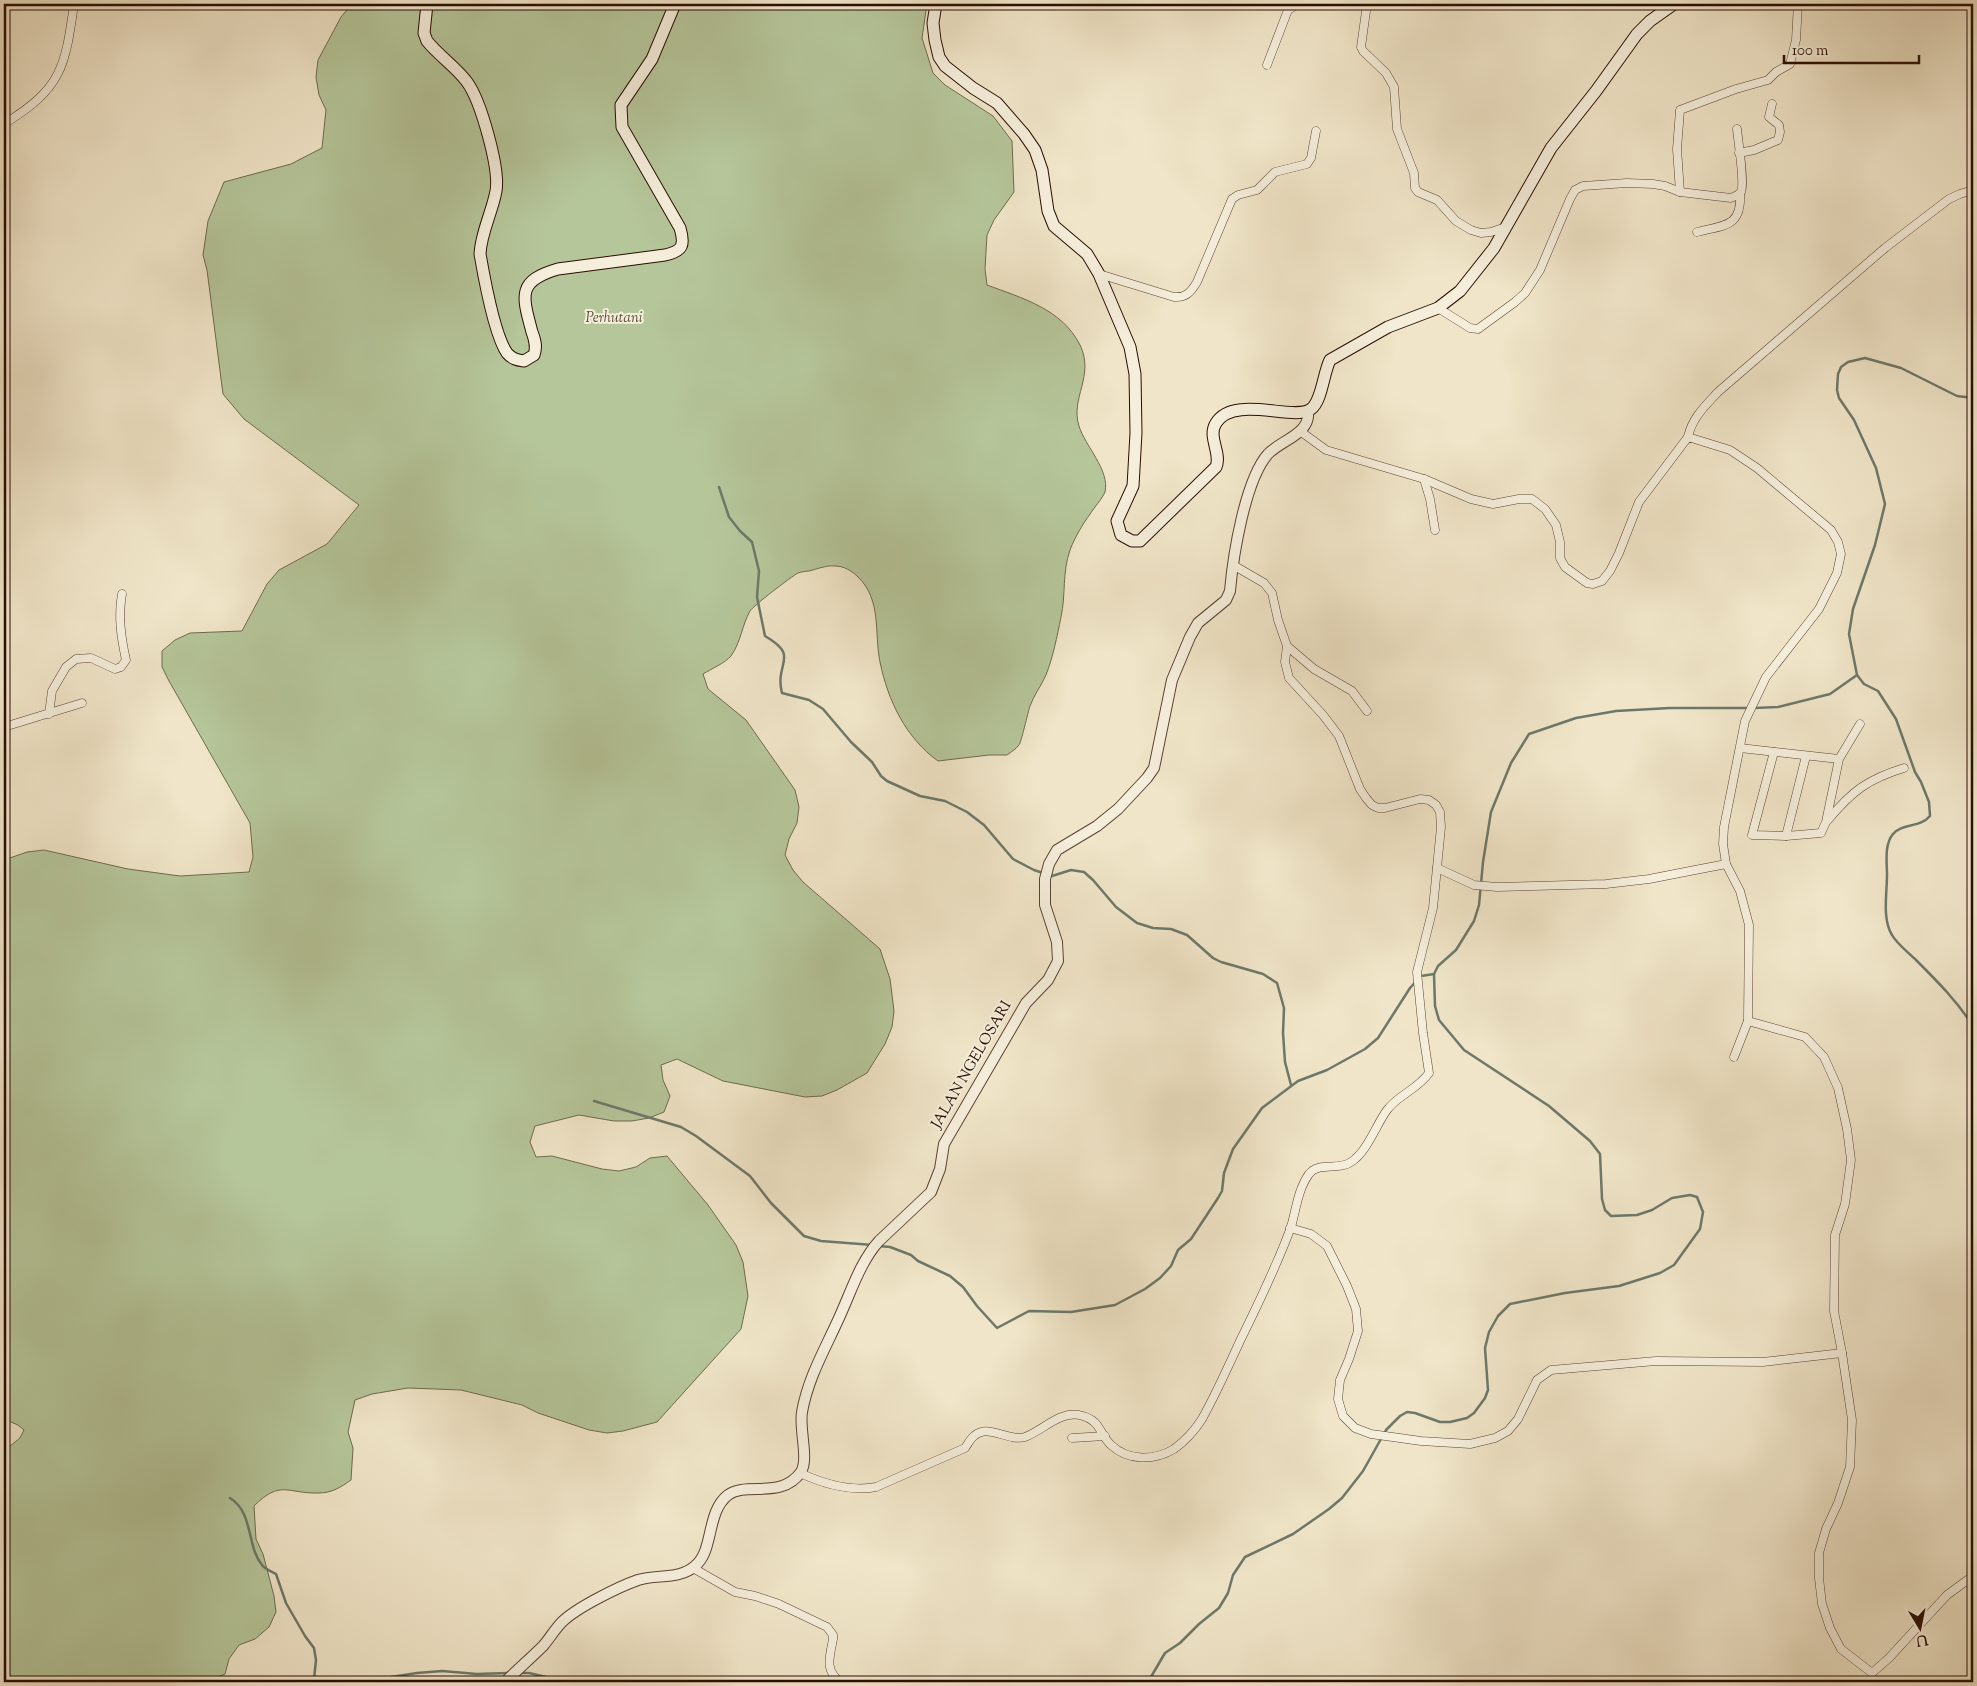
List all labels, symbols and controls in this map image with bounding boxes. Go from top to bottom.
scale bar [1784,32,1920,64]
text: 100 m [1792,41,1829,62]
park label: Perhutani [585,308,643,329]
street label: JALAN NGELOSARI [926,997,1017,1134]
north arrow [1894,1604,1944,1654]
text: U [1914,1628,1929,1650]

